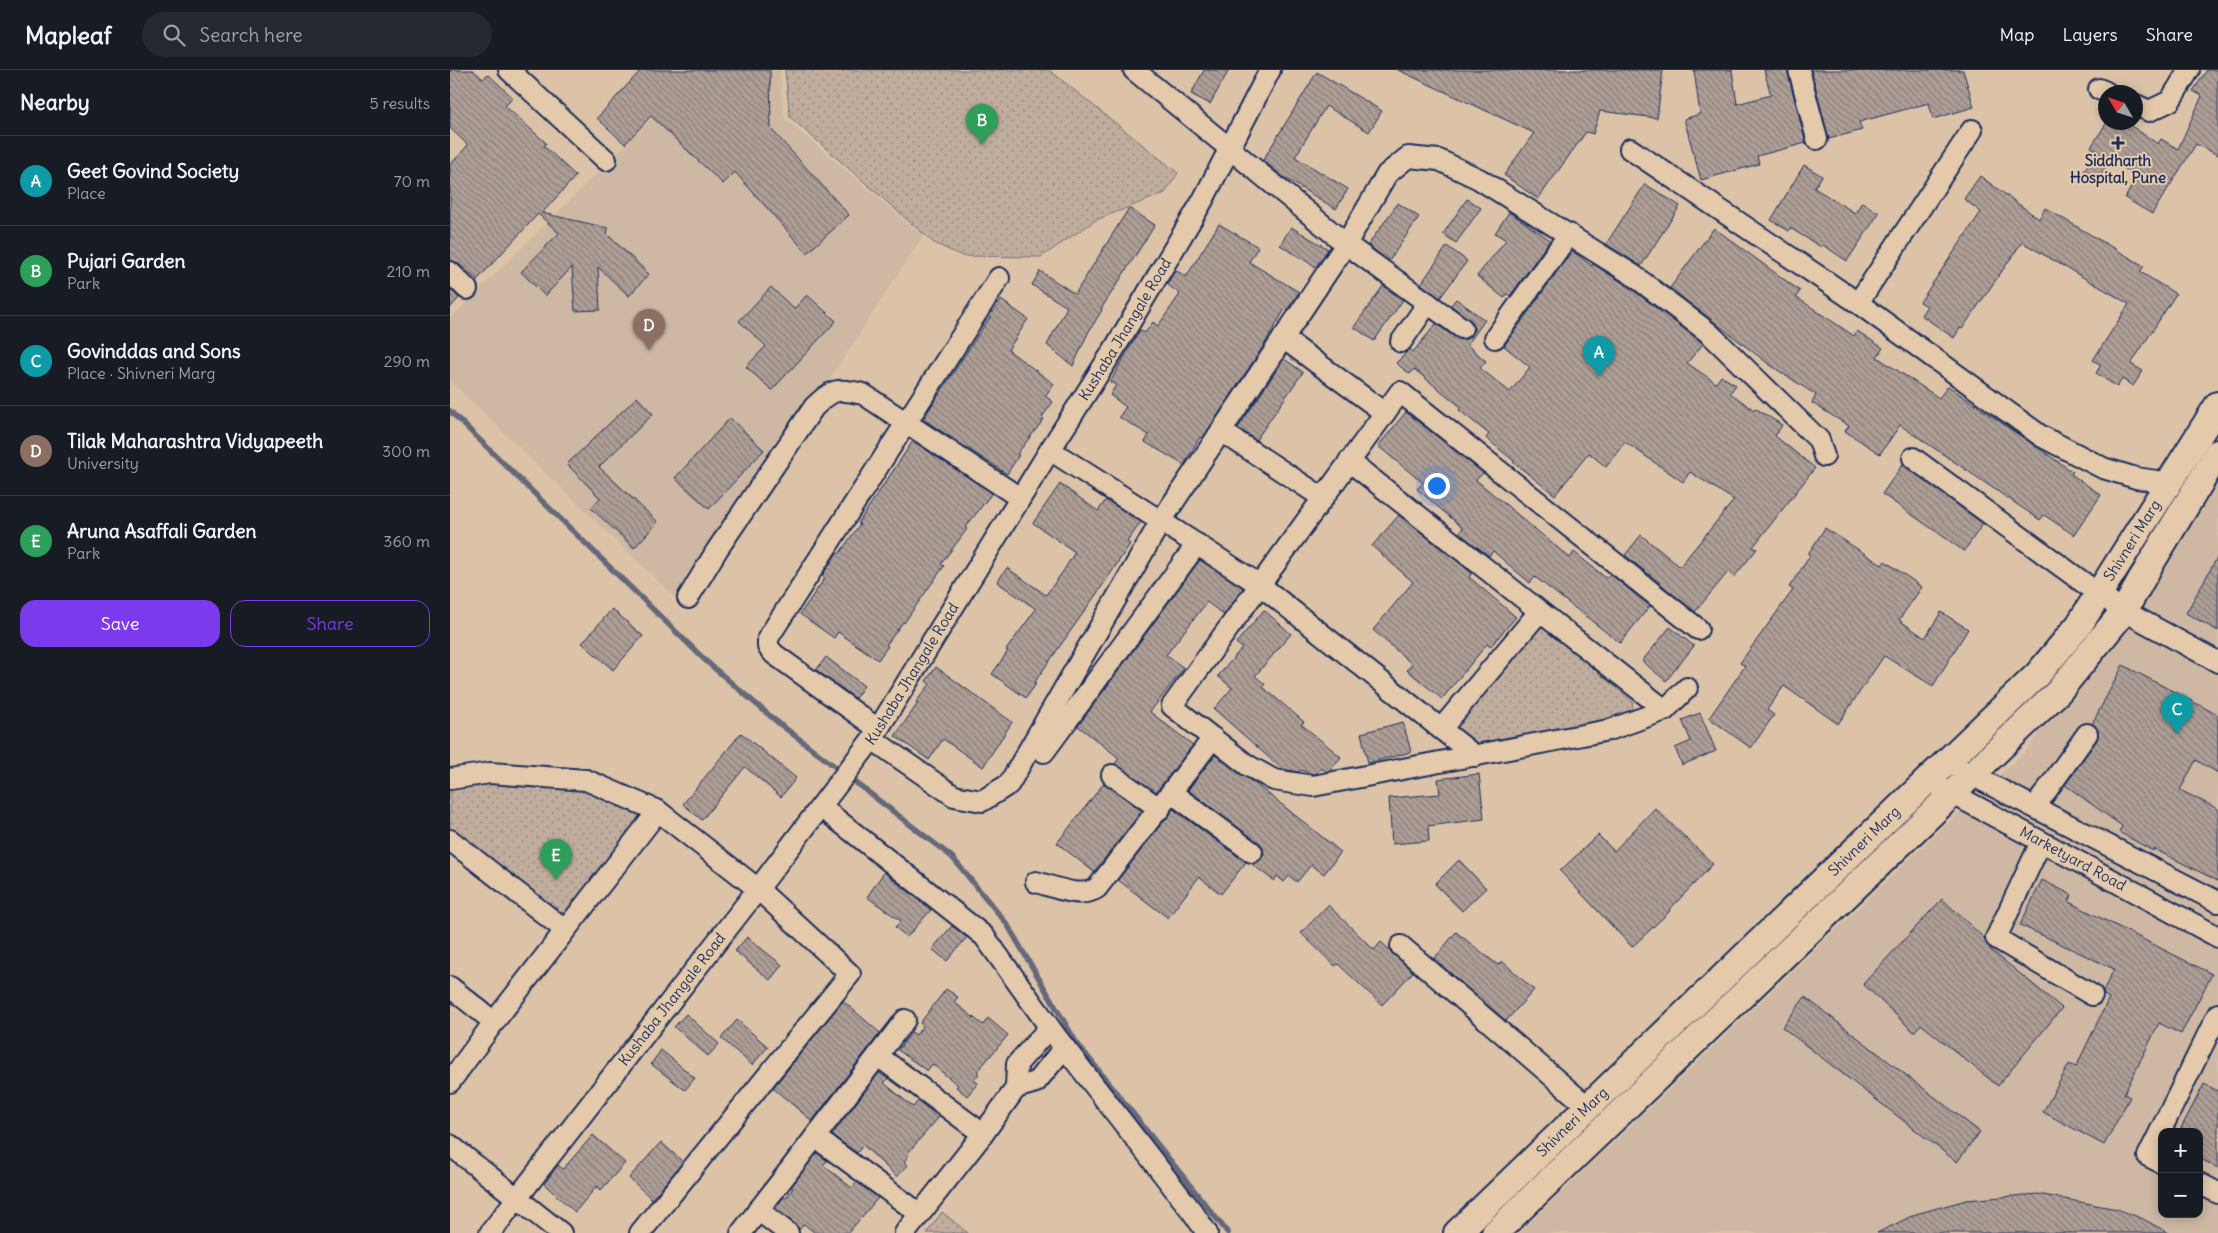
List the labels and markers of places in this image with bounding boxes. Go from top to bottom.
pin: B [966,104,998,145]
marker: Siddharth Hospital, Pune [2111,136,2125,150]
place label: Siddharth Hospital, Pune [2070,151,2166,188]
pin: D [633,309,665,350]
pin: A [1583,336,1615,377]
pin: C [2161,693,2193,734]
pin: E [540,839,572,880]

